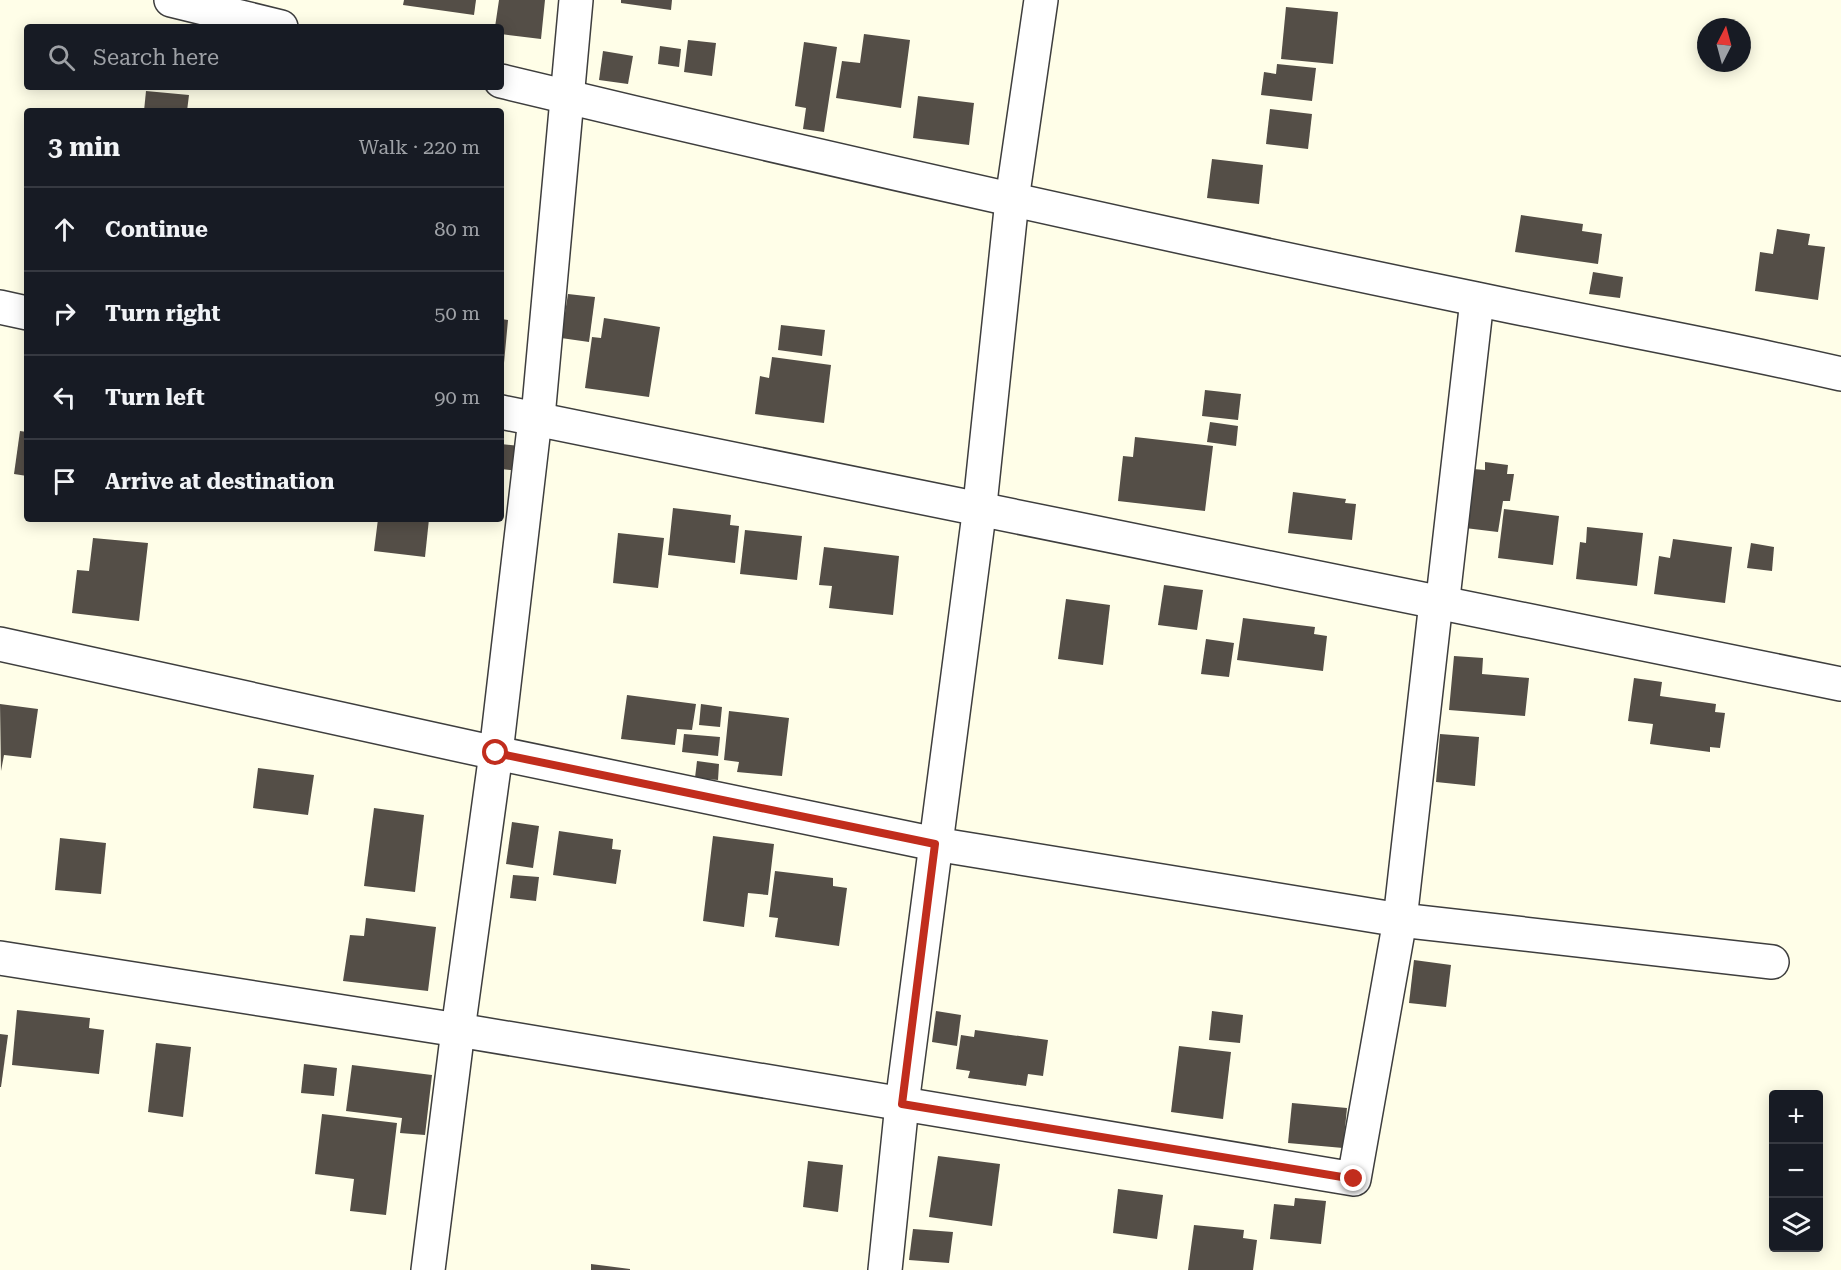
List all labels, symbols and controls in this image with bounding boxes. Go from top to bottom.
north arrow [1697,18,1751,72]
search box [24,24,504,90]
icon: search [45,41,78,74]
text: Search here [93,45,219,70]
text: 3 min [48,132,120,162]
text: Walk · 220 m [359,135,480,159]
icon: ahead [48,213,81,246]
text: Continue [105,217,208,242]
text: 80 m [434,217,480,241]
icon: right [48,297,81,330]
text: Turn right [105,301,220,326]
text: 50 m [434,301,480,325]
icon: left [48,381,81,414]
text: Turn left [105,385,205,410]
text: 90 m [434,385,480,409]
icon: arrive [48,465,81,498]
text: Arrive at destination [105,469,334,494]
route start [482,739,508,765]
map controls [1769,1090,1823,1252]
button: + [1769,1090,1823,1144]
button: − [1769,1144,1823,1198]
route end [1340,1165,1366,1191]
button: layers [1769,1198,1823,1252]

